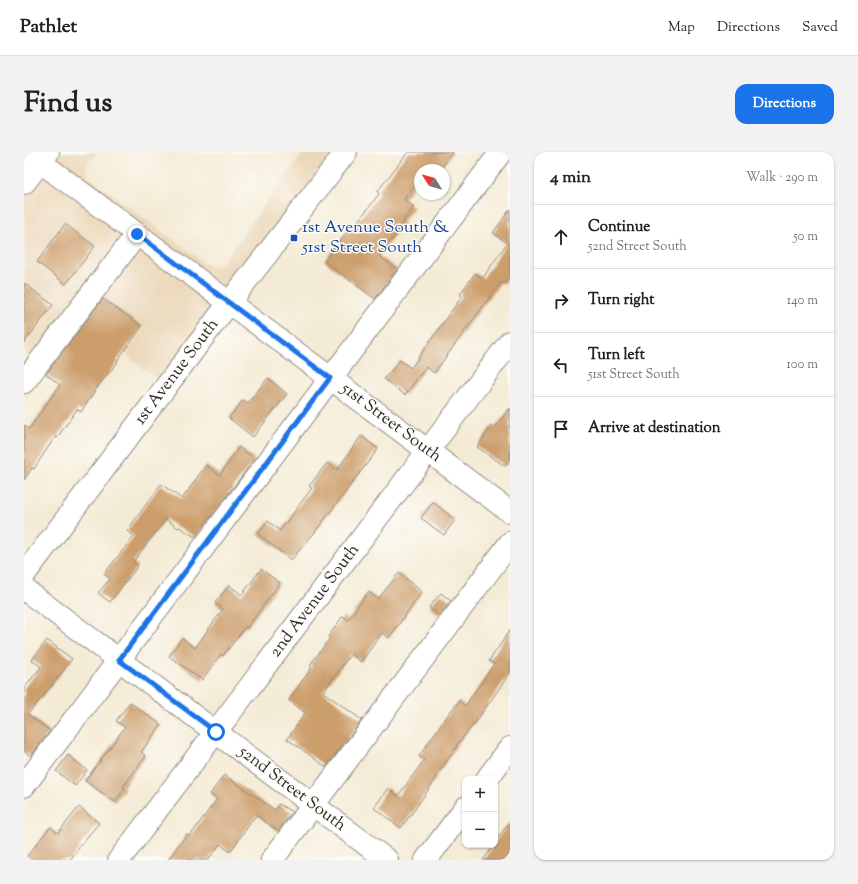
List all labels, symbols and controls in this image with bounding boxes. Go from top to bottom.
text: Pathlet [20,14,77,41]
text: Map [668,18,695,38]
text: Directions [717,18,780,38]
text: Saved [802,18,838,38]
text: Find us [24,84,112,124]
button: Directions [735,84,834,124]
north arrow [414,164,450,200]
text: 4 min [550,166,591,190]
text: Walk · 290 m [746,169,818,187]
place label: 1st Avenue South & 51st Street South [301,216,450,260]
text: Continue [588,217,650,238]
route end [128,225,146,243]
icon: ahead [550,226,572,248]
text: 50 m [793,228,818,246]
marker: 1st Avenue South & 51st Street South [289,233,299,243]
text: 52nd Street South [588,238,687,256]
icon: right [550,290,572,312]
text: Turn right [588,290,654,311]
text: 140 m [787,292,818,310]
street label: 1st Avenue South [129,314,225,430]
text: Turn left [588,345,645,366]
icon: left [550,354,572,376]
text: 100 m [786,356,818,374]
text: 51st Street South [588,366,680,384]
street label: 51st Street South [335,377,446,469]
icon: arrive [550,418,572,440]
text: Arrive at destination [588,418,721,439]
street label: 2nd Avenue South [264,539,366,663]
route start [207,723,225,741]
street label: 52nd Street South [232,740,351,838]
map controls [462,776,498,848]
button: + [462,776,498,812]
button: − [462,812,498,848]

